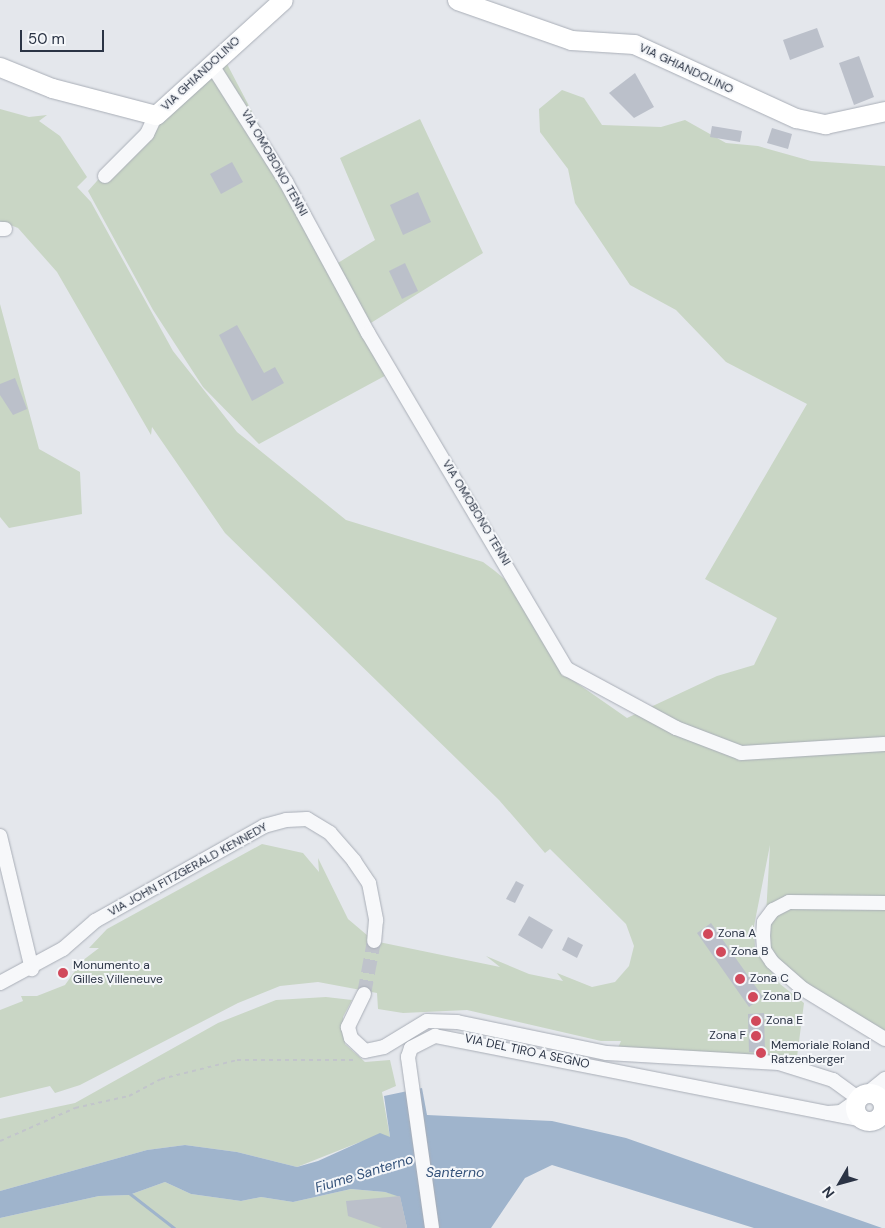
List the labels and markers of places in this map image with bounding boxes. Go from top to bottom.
place label: Zona A [718,927,756,941]
marker: Zona A [702,928,714,940]
place label: Zona B [731,945,768,959]
marker: Zona B [715,946,727,958]
place label: Monumento a Gilles Villeneuve [73,959,163,987]
marker: Monumento a Gilles Villeneuve [57,967,69,979]
place label: Zona C [750,972,789,986]
marker: Zona C [734,973,746,985]
place label: Zona D [763,990,801,1004]
marker: Zona D [747,991,759,1003]
place label: Zona E [766,1014,803,1028]
marker: Zona E [750,1015,762,1027]
place label: Zona F [709,1029,746,1043]
marker: Zona F [750,1030,762,1042]
place label: Memoriale Roland Ratzenberger [771,1039,870,1067]
marker: Memoriale Roland Ratzenberger [755,1047,767,1059]

